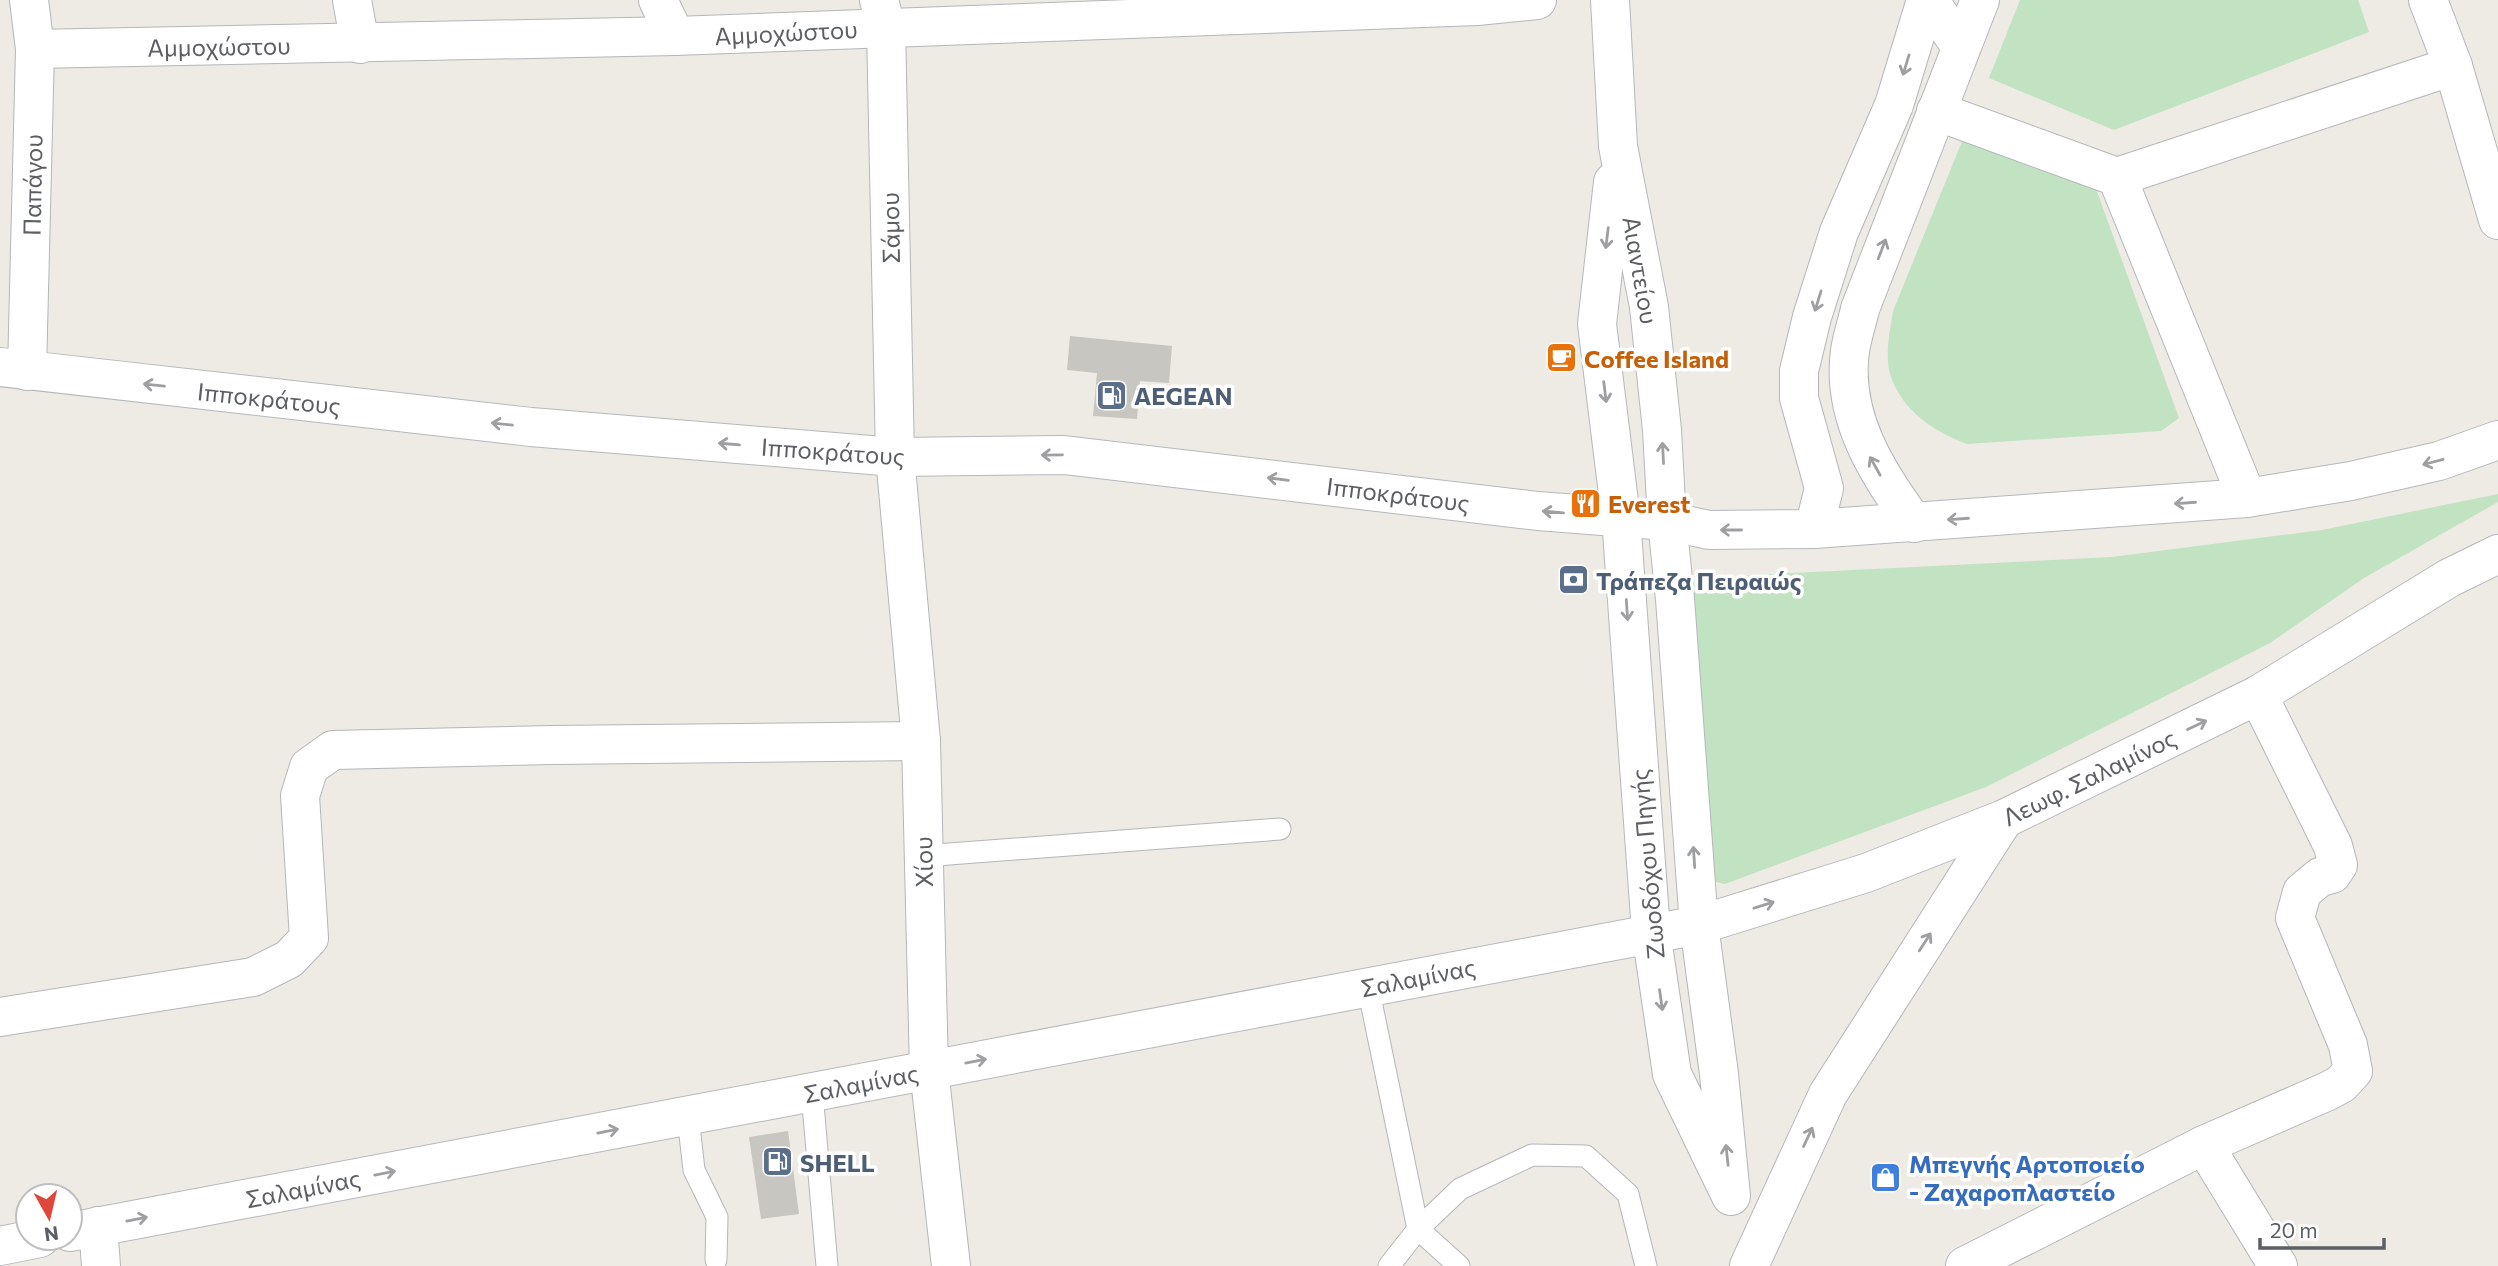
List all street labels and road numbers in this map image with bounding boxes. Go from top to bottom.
street label: Αμμοχώστου [714,14,858,50]
street label: Αμμοχώστου [147,30,291,62]
street label: Παπάγου [17,134,47,236]
street label: Σάμου [875,192,905,264]
street label: Αιαντείου [1617,214,1665,326]
street label: Ιπποκράτους [196,376,342,420]
street label: Ιπποκράτους [760,432,906,470]
street label: Ιπποκράτους [1325,471,1471,517]
street label: Λεωφ. Σαλαμίνος [1998,722,2180,832]
street label: Ζωοδόχου Πηγής [1624,768,1670,960]
street label: Χίου [908,836,938,888]
street label: Σαλαμίνας [1358,952,1478,1002]
street label: Σαλαμίνας [801,1058,921,1108]
street label: Σαλαμίνας [243,1163,363,1213]

